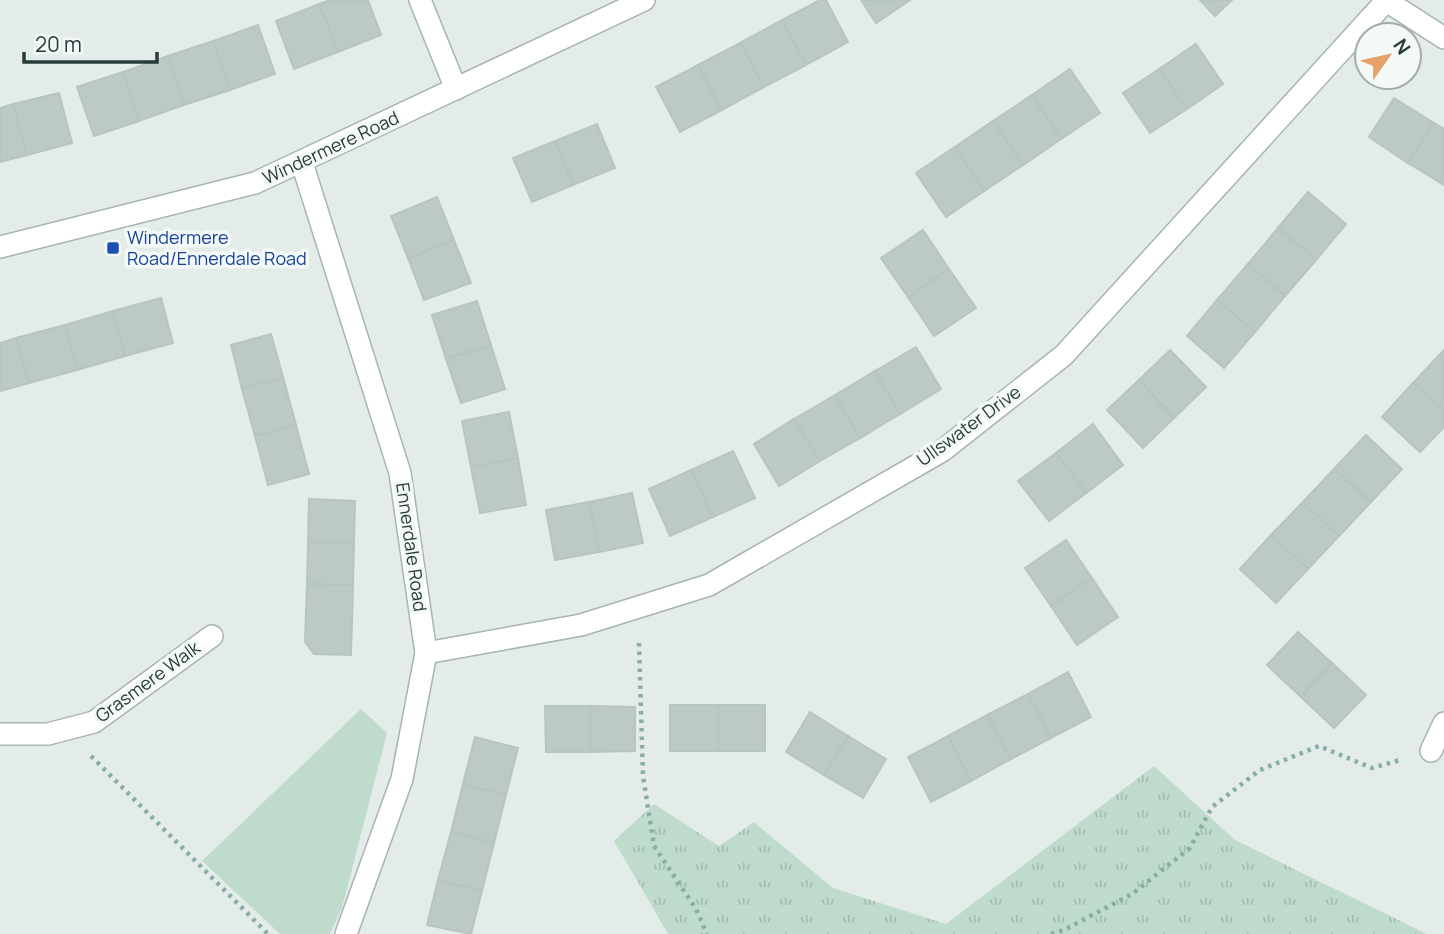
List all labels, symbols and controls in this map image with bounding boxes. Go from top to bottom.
scale bar [24,21,158,65]
north arrow [1353,21,1423,91]
text: 20 m [35,30,82,58]
text: N [1387,34,1417,59]
street label: Windermere Road [259,105,403,189]
place label: Windermere Road/Ennerdale Road [127,225,307,270]
marker: Windermere Road/Ennerdale Road [105,240,121,256]
street label: Ullswater Drive [912,379,1025,471]
street label: Ennerdale Road [391,481,433,613]
street label: Grasmere Walk [90,635,205,727]

